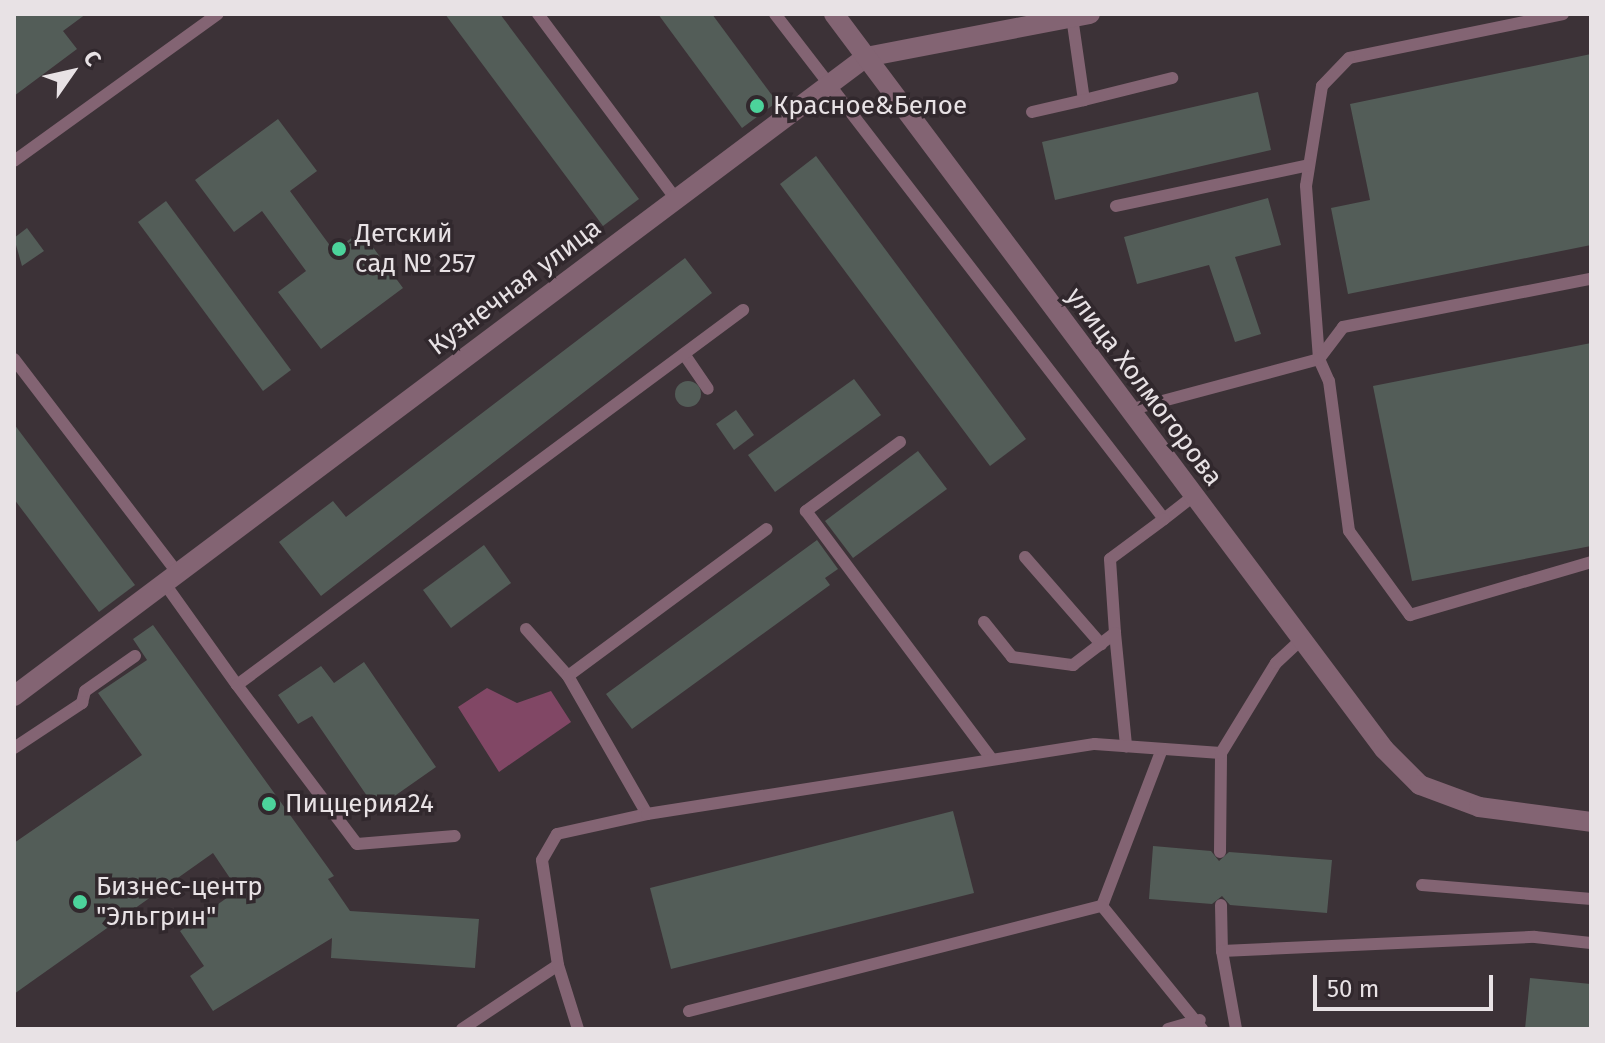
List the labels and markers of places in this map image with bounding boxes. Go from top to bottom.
place label: Красное&Белое [773,90,967,122]
marker: Красное&Белое [748,97,766,115]
place label: Детский сад № 257 [355,218,476,280]
marker: Детский сад № 257 [330,240,348,258]
place label: Пиццерия24 [285,788,434,820]
marker: Пиццерия24 [260,795,278,813]
place label: Бизнес-центр "Эльгрин" [96,871,263,932]
marker: Бизнес-центр "Эльгрин" [71,893,89,911]

